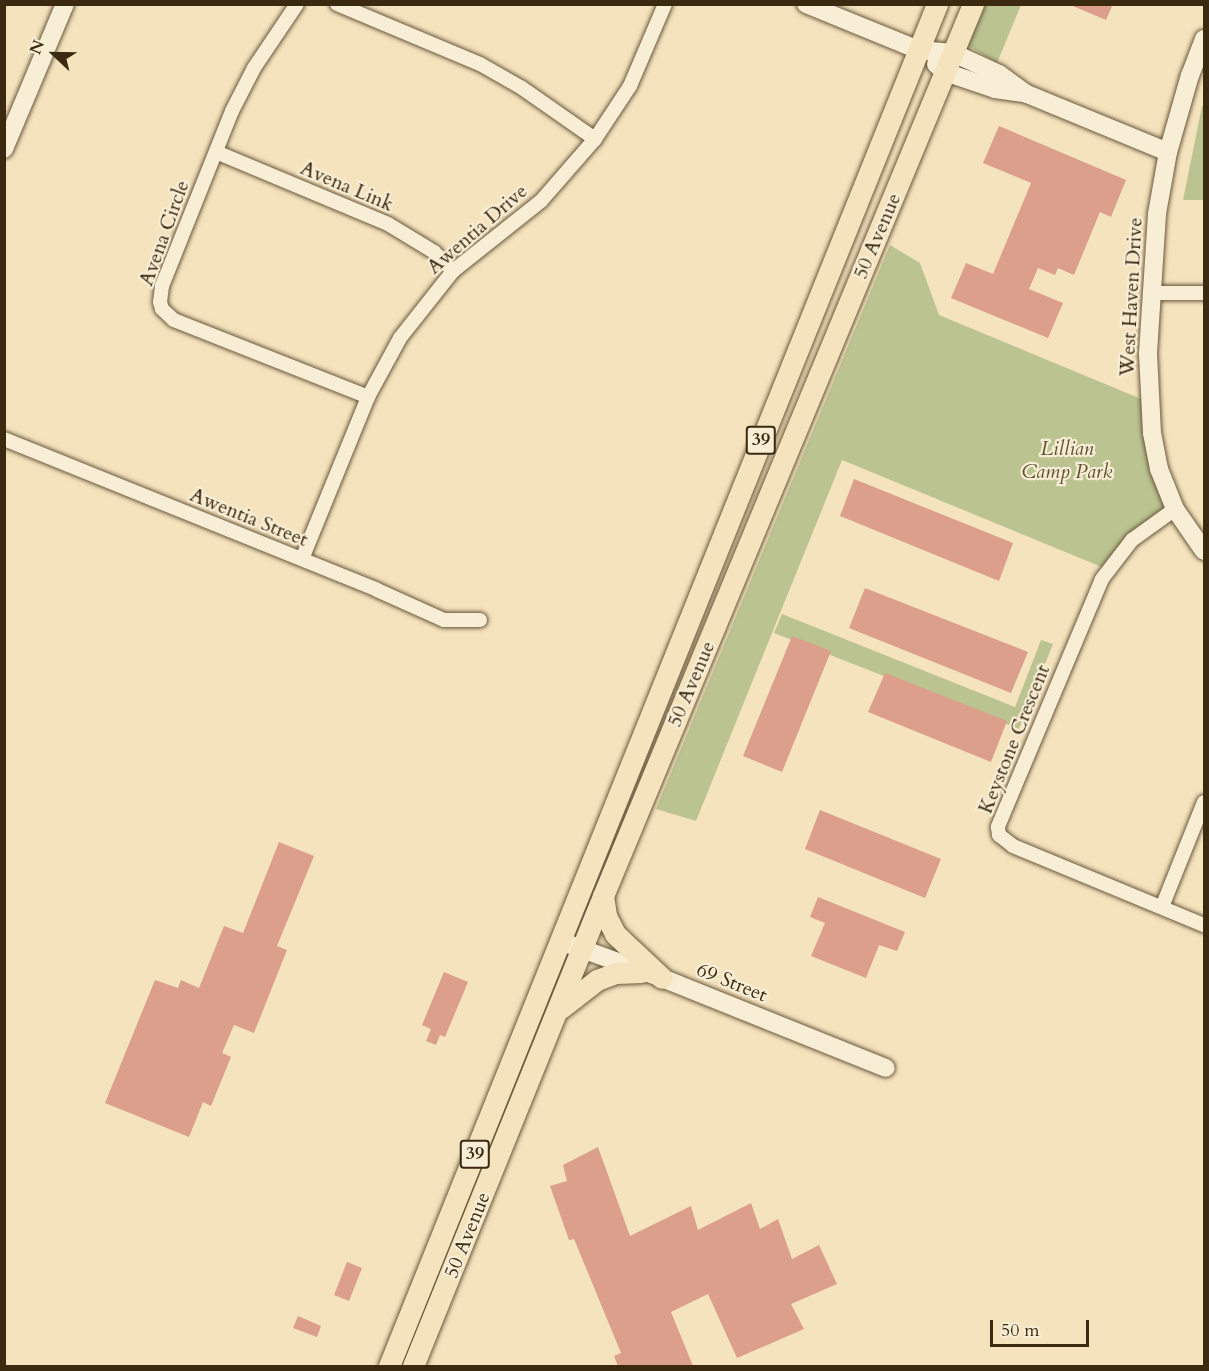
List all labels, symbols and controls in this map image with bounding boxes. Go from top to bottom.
north arrow [24,24,84,84]
text: N [25,37,50,58]
street label: Avena Link [297,156,397,216]
street label: Avena Circle [134,177,194,289]
street label: Awentia Drive [422,179,532,279]
street label: 50 Avenue [848,190,906,282]
street label: West Haven Drive [1115,217,1147,377]
road number: 39 [744,425,777,455]
park label: Lillian Camp Park [1022,437,1112,484]
street label: Awentia Street [187,483,311,551]
street label: 50 Avenue [662,638,720,730]
street label: Keystone Crescent [973,661,1055,817]
street label: 69 Street [693,957,771,1007]
road number: 39 [458,1139,492,1169]
street label: 50 Avenue [439,1188,495,1282]
scale bar [993,1308,1092,1346]
text: 50 m [1001,1318,1040,1343]

